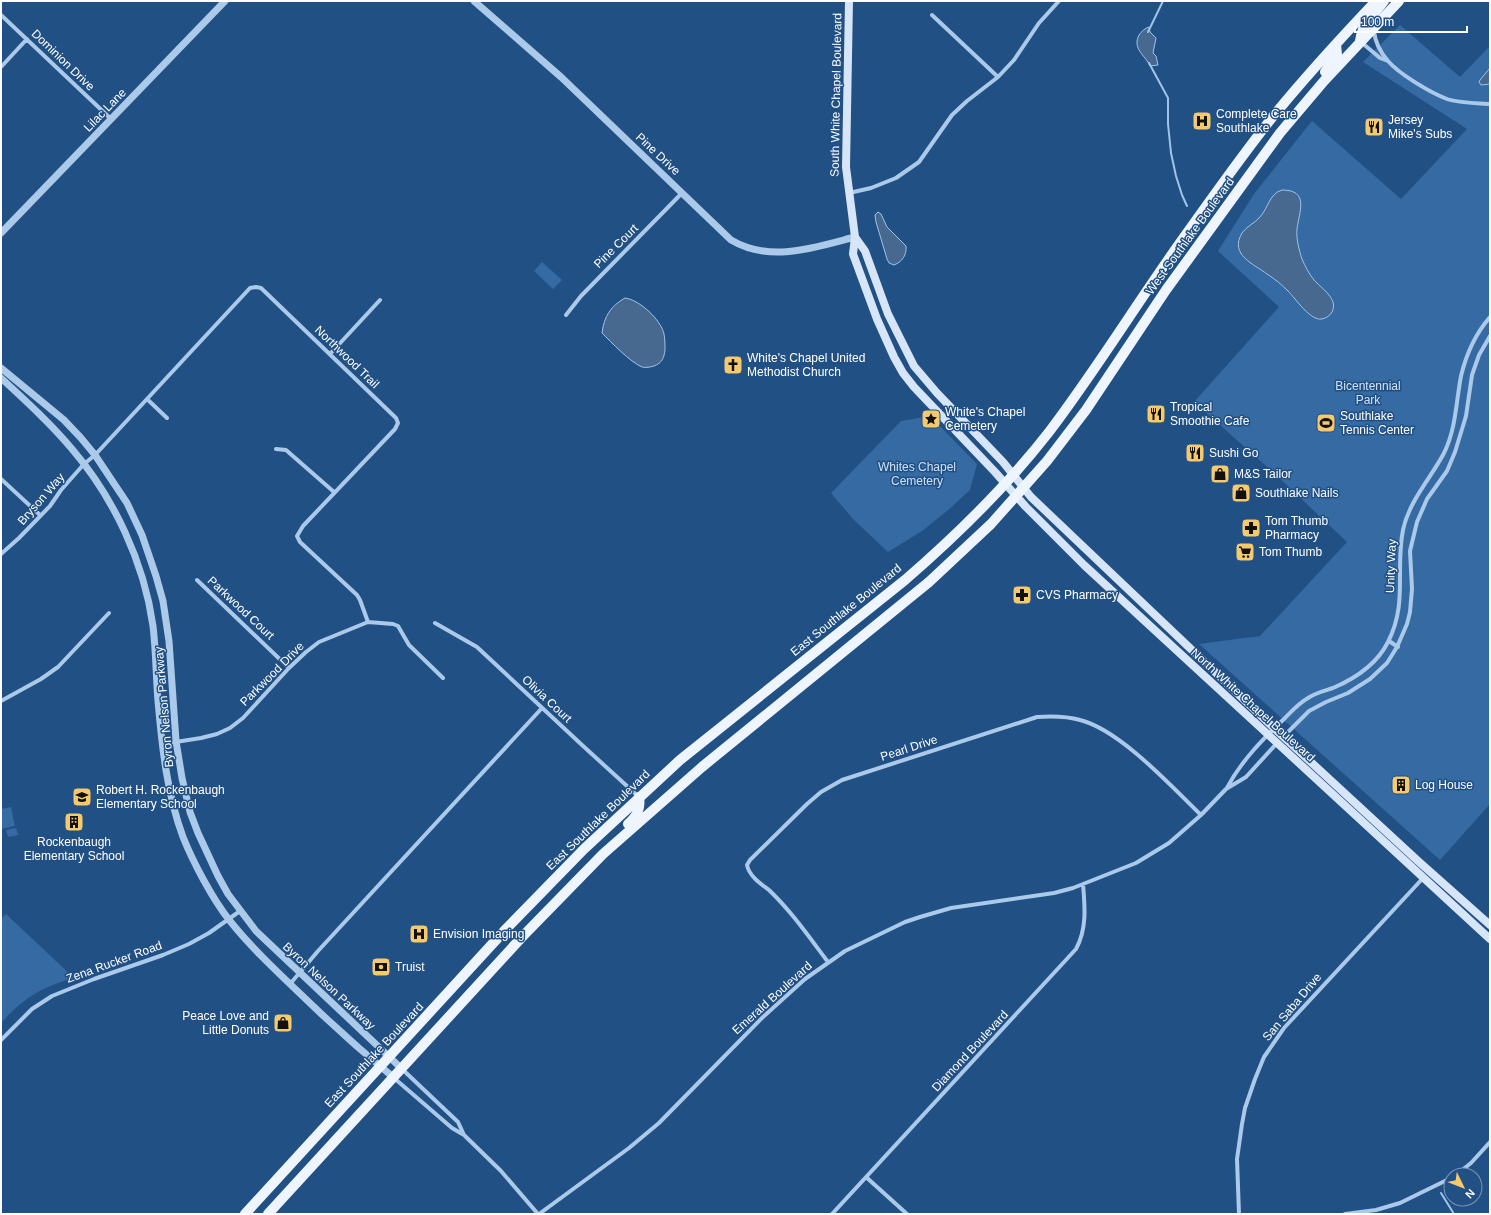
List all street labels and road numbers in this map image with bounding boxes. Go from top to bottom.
street label: South White Chapel Boulevard [828,13,844,177]
street label: Dominion Drive [29,26,98,94]
street label: Lilac Lane [81,85,129,135]
street label: Pine Drive [633,130,683,178]
street label: West Southlake Boulevard [1143,175,1237,297]
street label: Pine Court [591,221,641,271]
street label: Northwood Trail [312,323,382,391]
street label: Bryson Way [15,470,67,528]
street label: Unity Way [1383,539,1399,593]
street label: East Southlake Boulevard [788,561,904,659]
street label: Parkwood Court [205,574,278,643]
street label: Parkwood Drive [237,639,307,709]
street label: Byron Nelson Parkway [152,646,176,768]
street label: North White Chapel Boulevard [1188,646,1318,764]
street label: Olivia Court [519,673,575,726]
street label: Pearl Drive [879,732,940,764]
street label: East Southlake Boulevard [543,767,653,873]
street label: Zena Rucker Road [64,938,164,986]
street label: Byron Nelson Parkway [280,939,378,1033]
street label: Emerald Boulevard [729,959,815,1037]
street label: San Saba Drive [1260,970,1325,1044]
street label: East Southlake Boulevard [322,1000,426,1110]
street label: Diamond Boulevard [929,1008,1011,1094]

